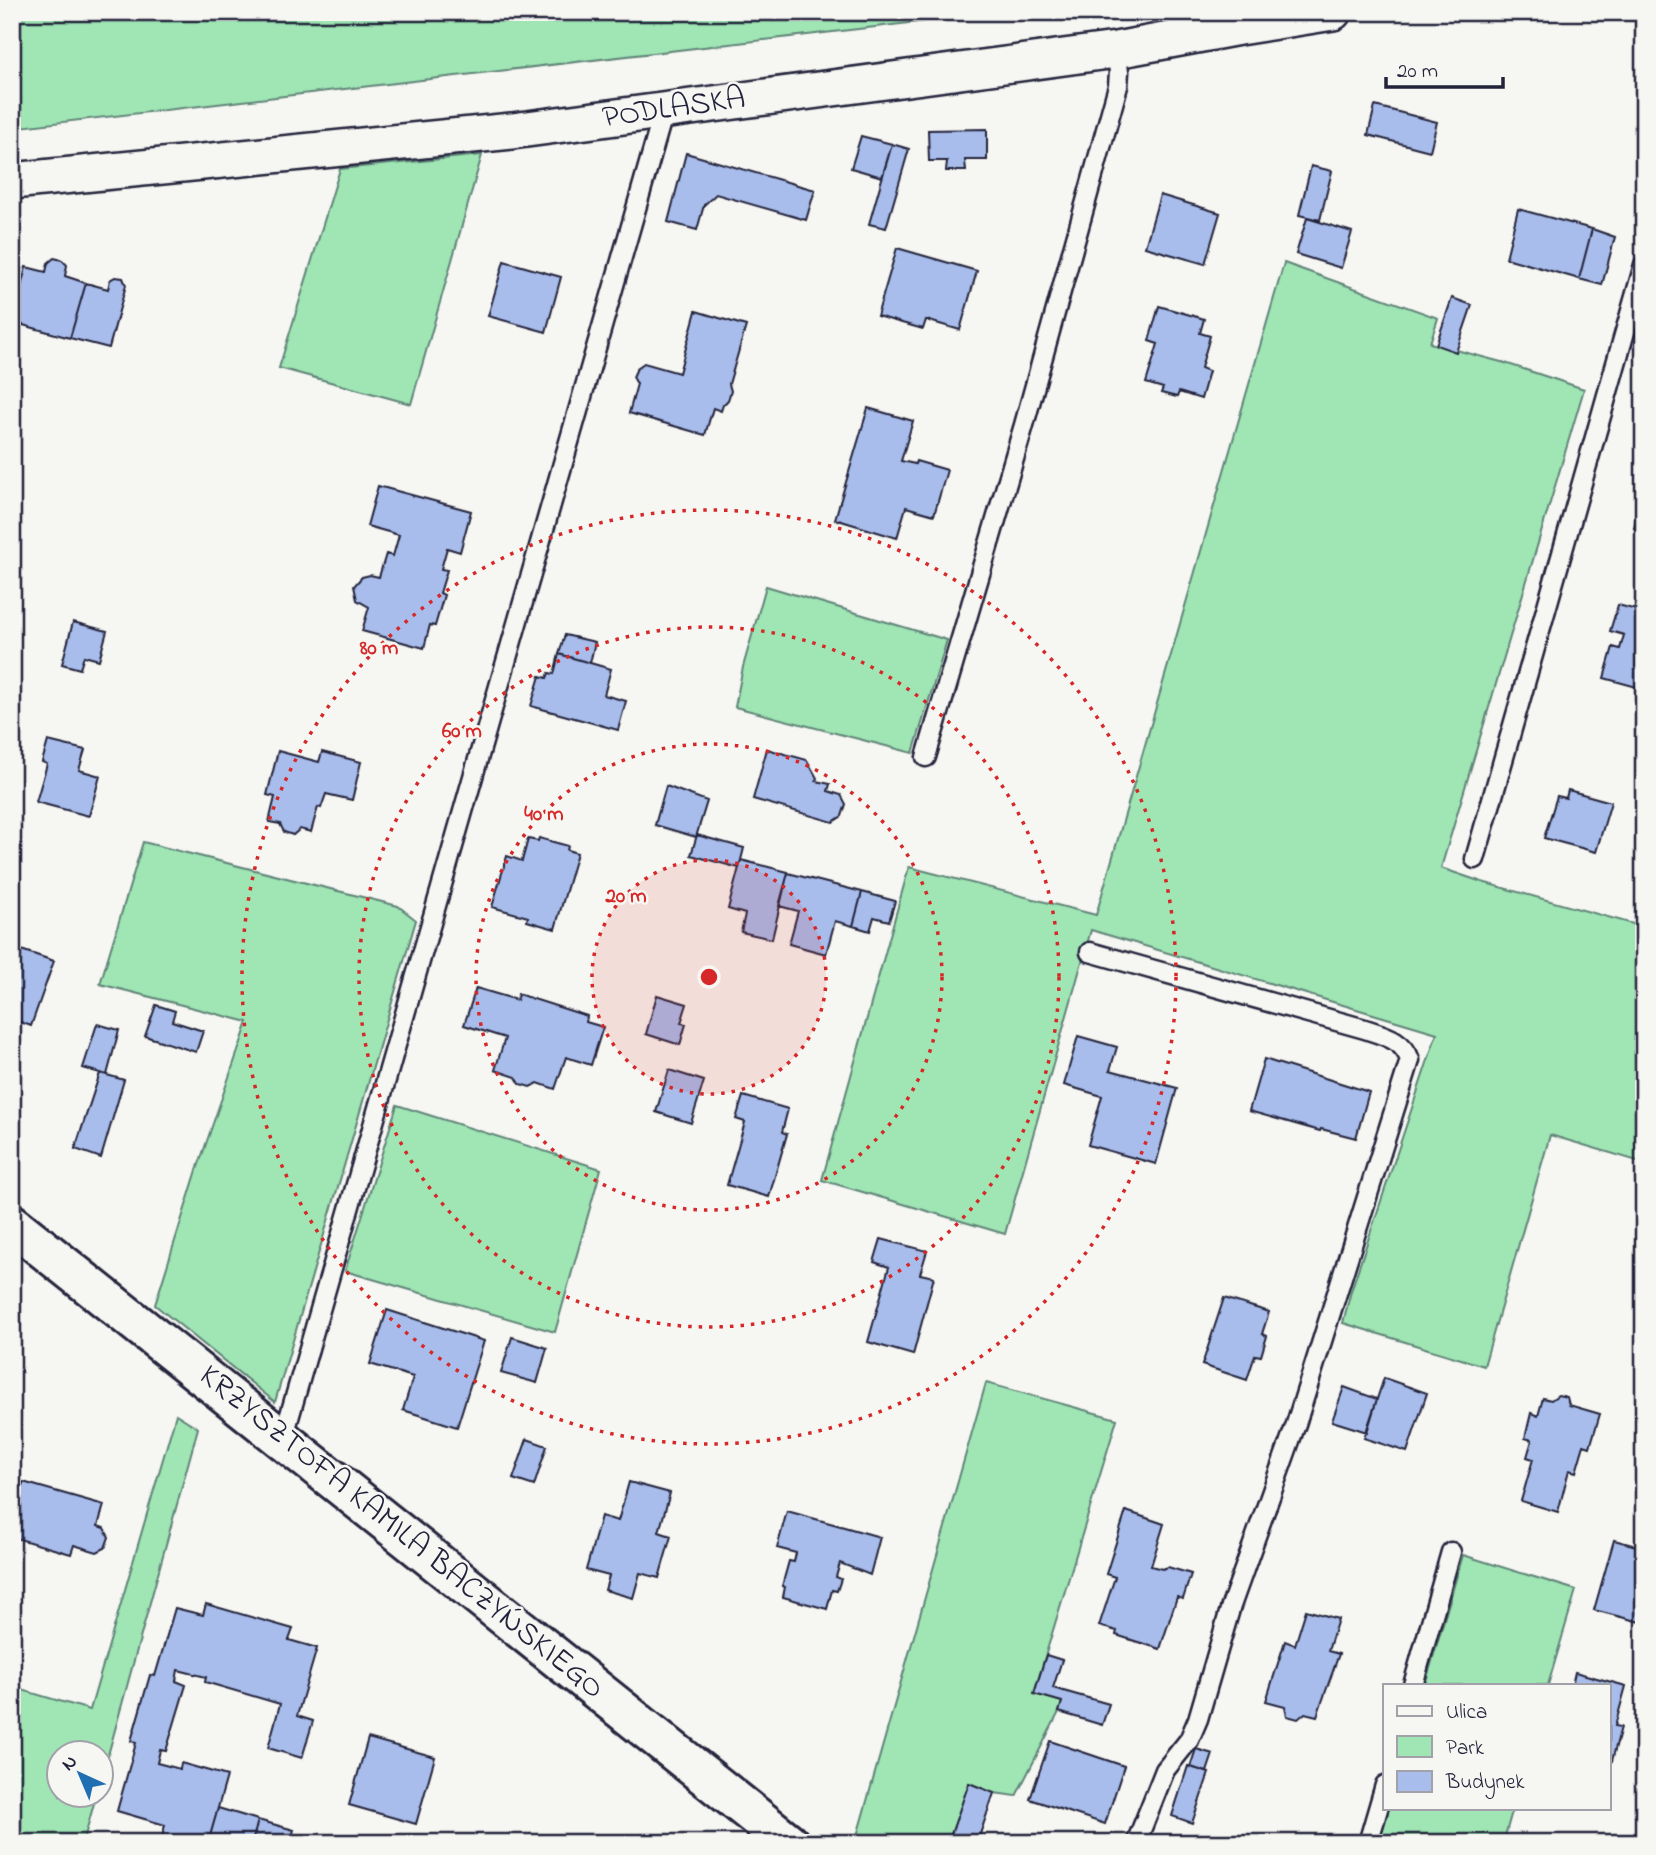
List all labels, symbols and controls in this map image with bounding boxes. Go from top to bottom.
scale bar [1386,46,1504,90]
text: 20 m [1397,57,1438,87]
street label: PODLASKA [599,76,749,142]
text: 80 m [359,634,398,664]
text: 60 m [442,717,482,747]
text: 40 m [524,800,564,830]
text: 20 m [604,882,647,912]
centre of rings [697,965,721,989]
street label: KRZYSZTOFA KAMILA BACZYŃSKIEGO [188,1354,614,1712]
legend [1383,1684,1610,1810]
text: Ulica [1446,1698,1487,1728]
text: Park [1446,1734,1485,1764]
north arrow [46,1740,116,1810]
text: N [56,1749,84,1778]
text: Budynek [1445,1768,1525,1800]

